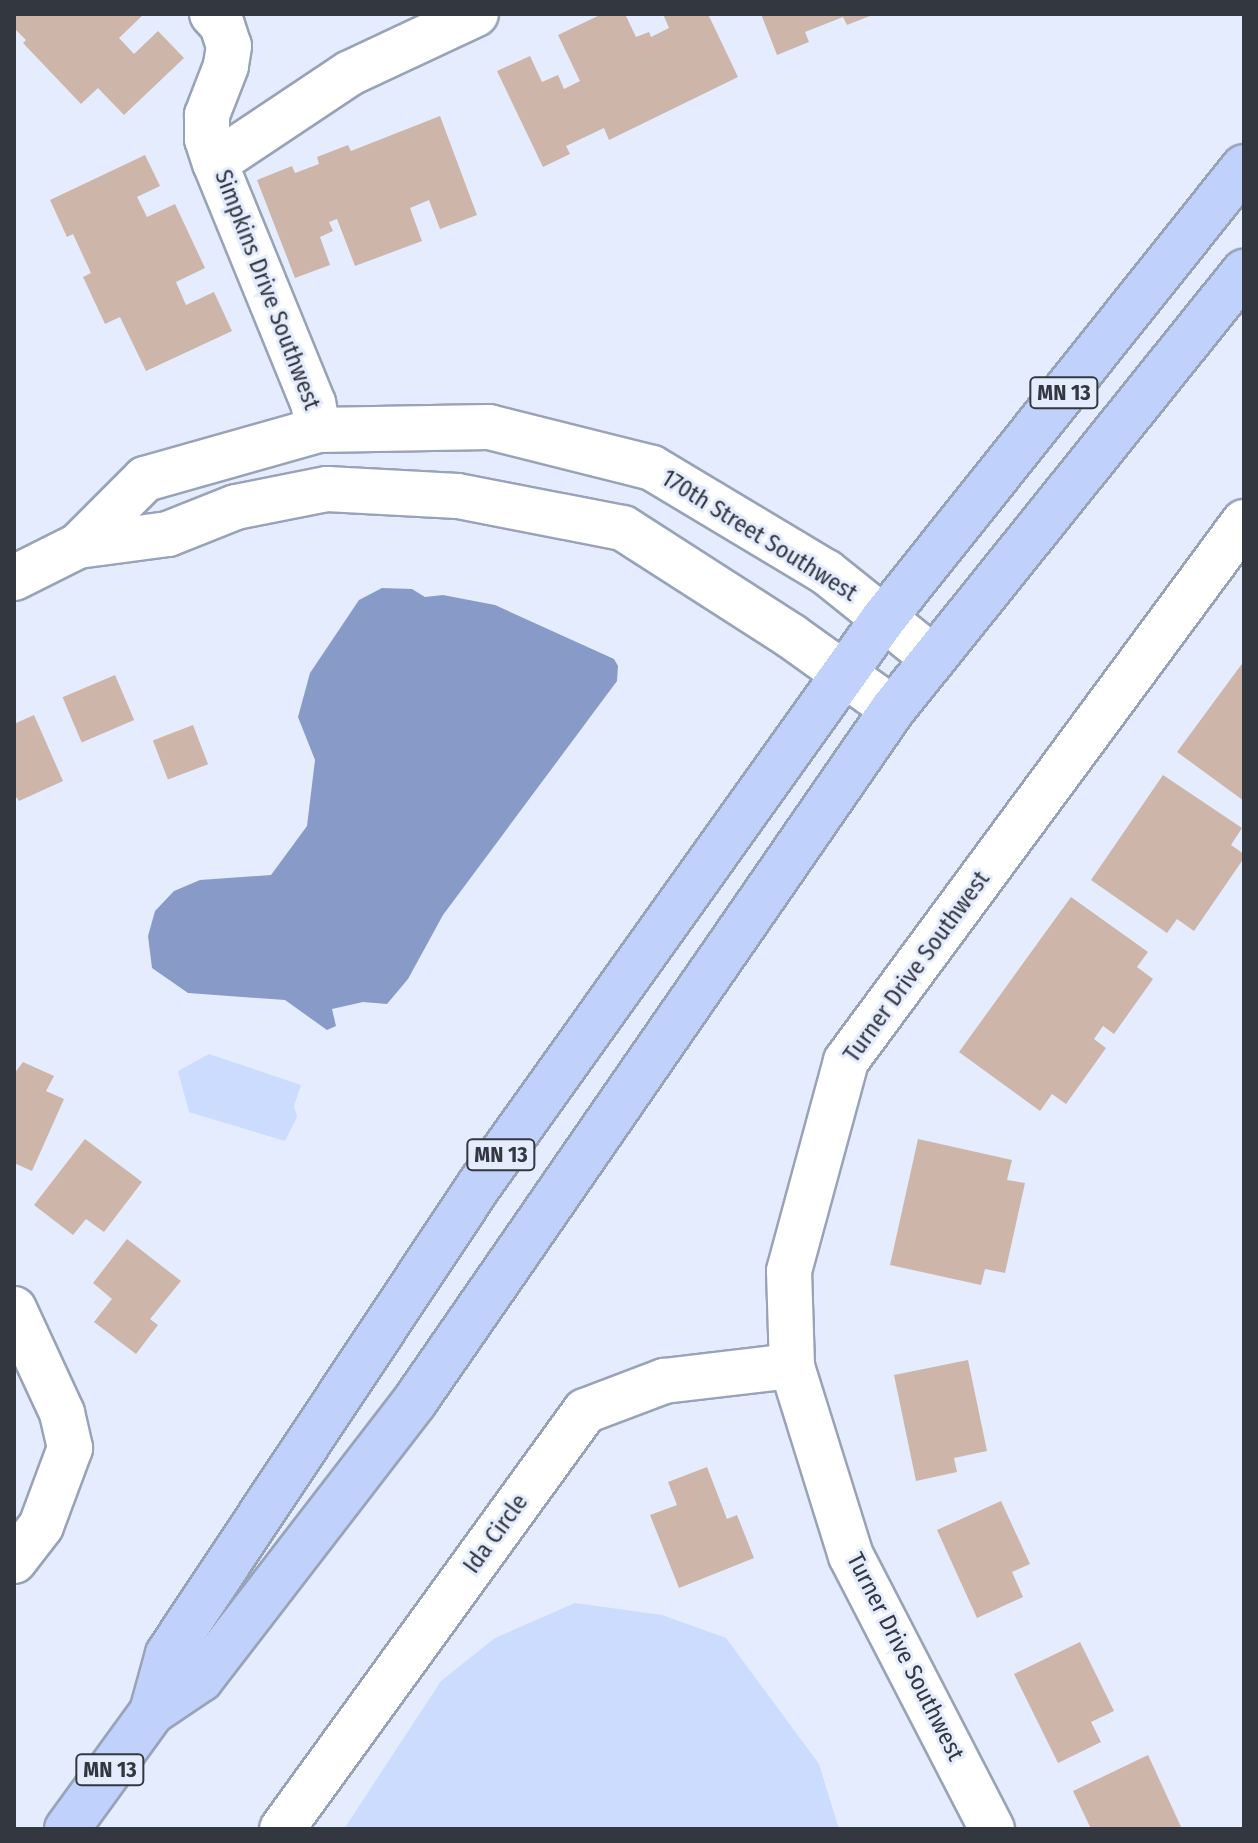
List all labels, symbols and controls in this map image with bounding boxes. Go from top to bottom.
street label: Simpkins Drive Southwest [208,166,326,414]
road number: MN 13 [1028,375,1100,411]
street label: 170th Street Southwest [656,464,862,608]
street label: Turner Drive Southwest [838,866,996,1068]
road number: MN 13 [465,1137,537,1173]
street label: Ida Circle [458,1489,534,1579]
street label: Turner Drive Southwest [840,1548,970,1766]
road number: MN 13 [74,1752,146,1788]

